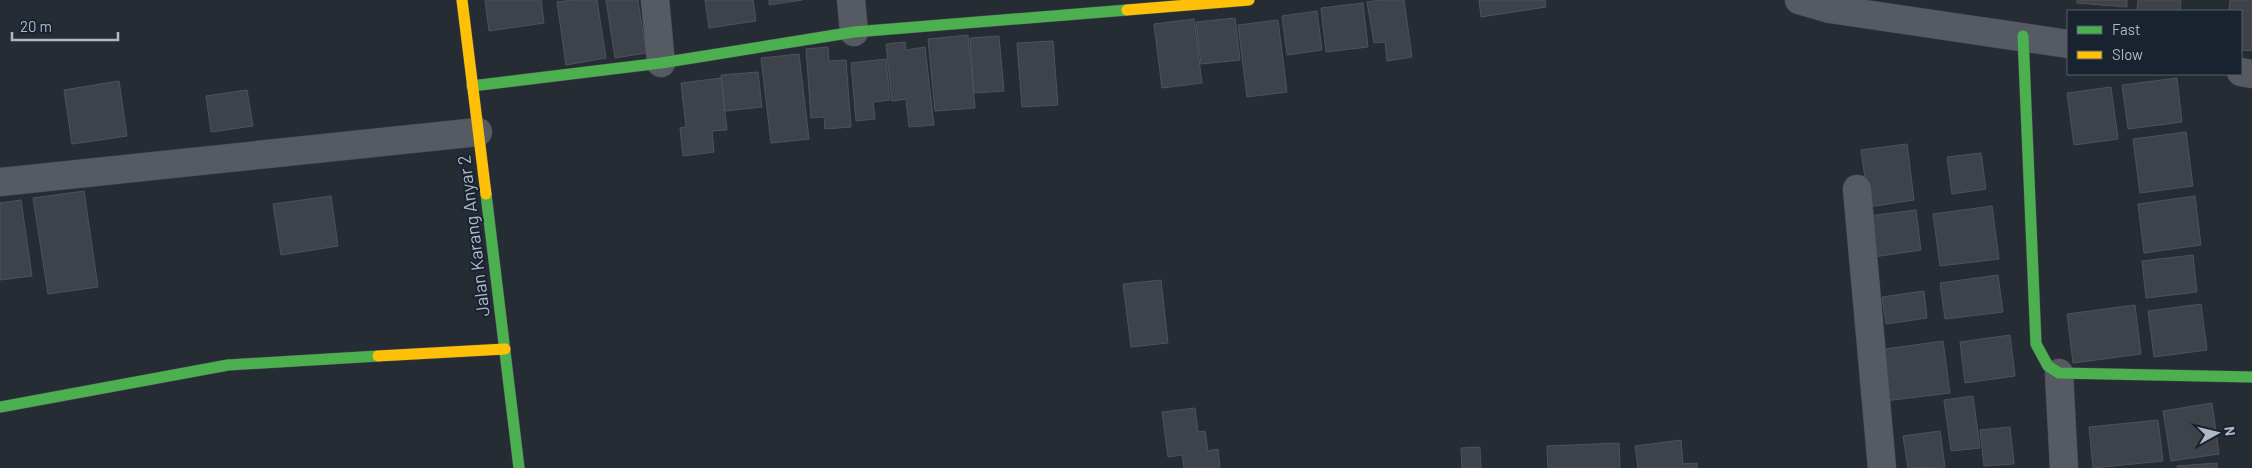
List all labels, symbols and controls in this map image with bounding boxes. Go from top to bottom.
scale bar [12,10,119,42]
legend [2067,10,2242,75]
text: 20 m [20,17,52,35]
text: Fast [2112,20,2140,38]
text: Slow [2112,45,2143,63]
street label: Jalan Karang Anyar 2 [452,154,494,318]
north arrow [2192,408,2242,458]
text: N [2221,425,2239,437]

